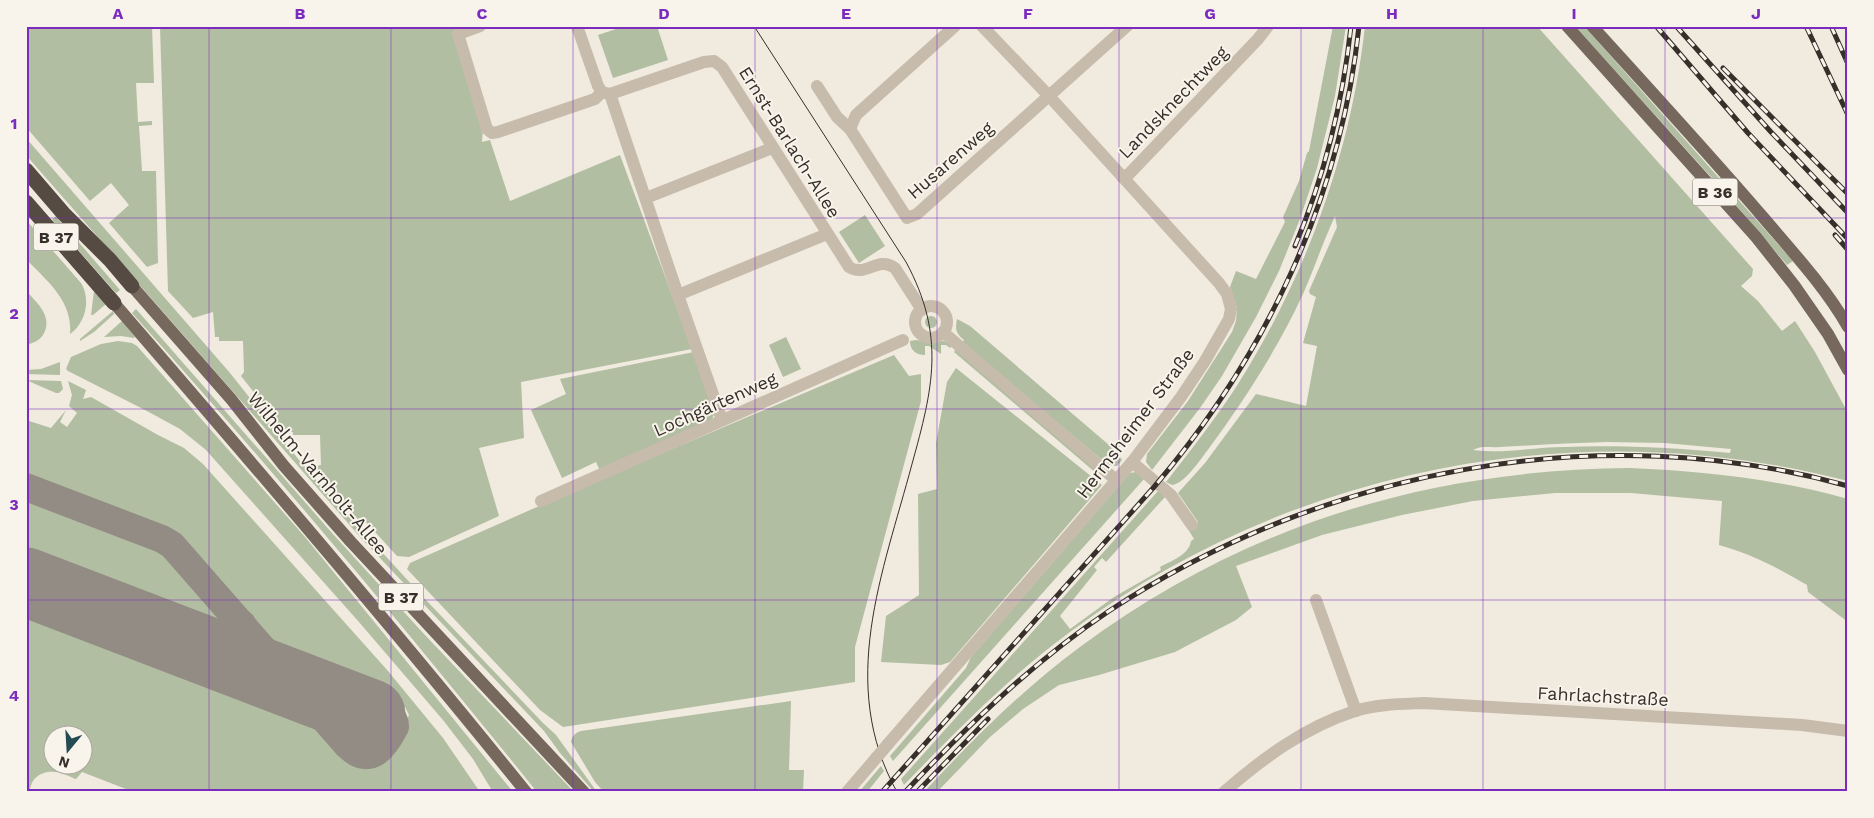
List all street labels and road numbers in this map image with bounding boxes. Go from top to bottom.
street label: Landsknechtweg [1114,41,1232,163]
street label: Ernst-Barlach-Allee [735,62,845,222]
street label: Husarenweg [903,117,998,203]
road number: B 36 [1692,178,1738,206]
road number: B 37 [34,223,78,250]
street label: Hermsheimer Straße [1072,344,1198,502]
street label: Lochgärtenweg [650,367,780,441]
street label: Wilhelm-Varnholt-Allee [244,387,392,559]
road number: B 37 [378,584,424,610]
street label: Fahrlachstraße [1537,682,1669,710]

